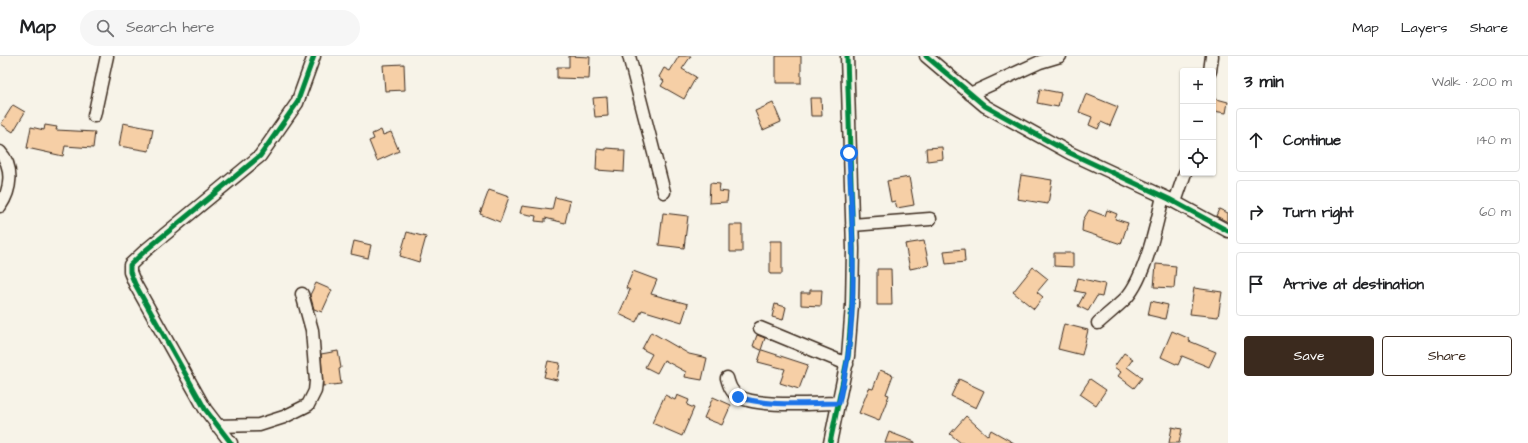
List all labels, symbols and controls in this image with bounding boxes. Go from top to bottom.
search box [80,10,360,46]
text: Map [20,14,56,41]
icon: search [94,17,116,39]
text: Search here [126,17,215,38]
text: Map [1352,18,1379,38]
text: Layers [1401,18,1448,38]
text: Share [1470,18,1508,38]
map controls [1180,68,1216,176]
button: + [1180,68,1216,104]
text: 3 min [1244,70,1284,94]
text: Walk · 200 m [1432,73,1512,91]
button: − [1180,104,1216,140]
icon: ahead [1245,129,1267,151]
text: Continue [1283,130,1341,151]
text: 140 m [1477,131,1511,149]
button: locate [1180,140,1216,176]
route start [840,144,858,162]
icon: right [1245,201,1267,223]
text: Turn right [1283,202,1354,223]
text: 60 m [1479,203,1511,221]
icon: arrive [1245,273,1267,295]
text: Arrive at destination [1283,274,1424,295]
button: Save [1244,336,1374,376]
button: Share [1382,336,1512,376]
route end [729,388,747,406]

